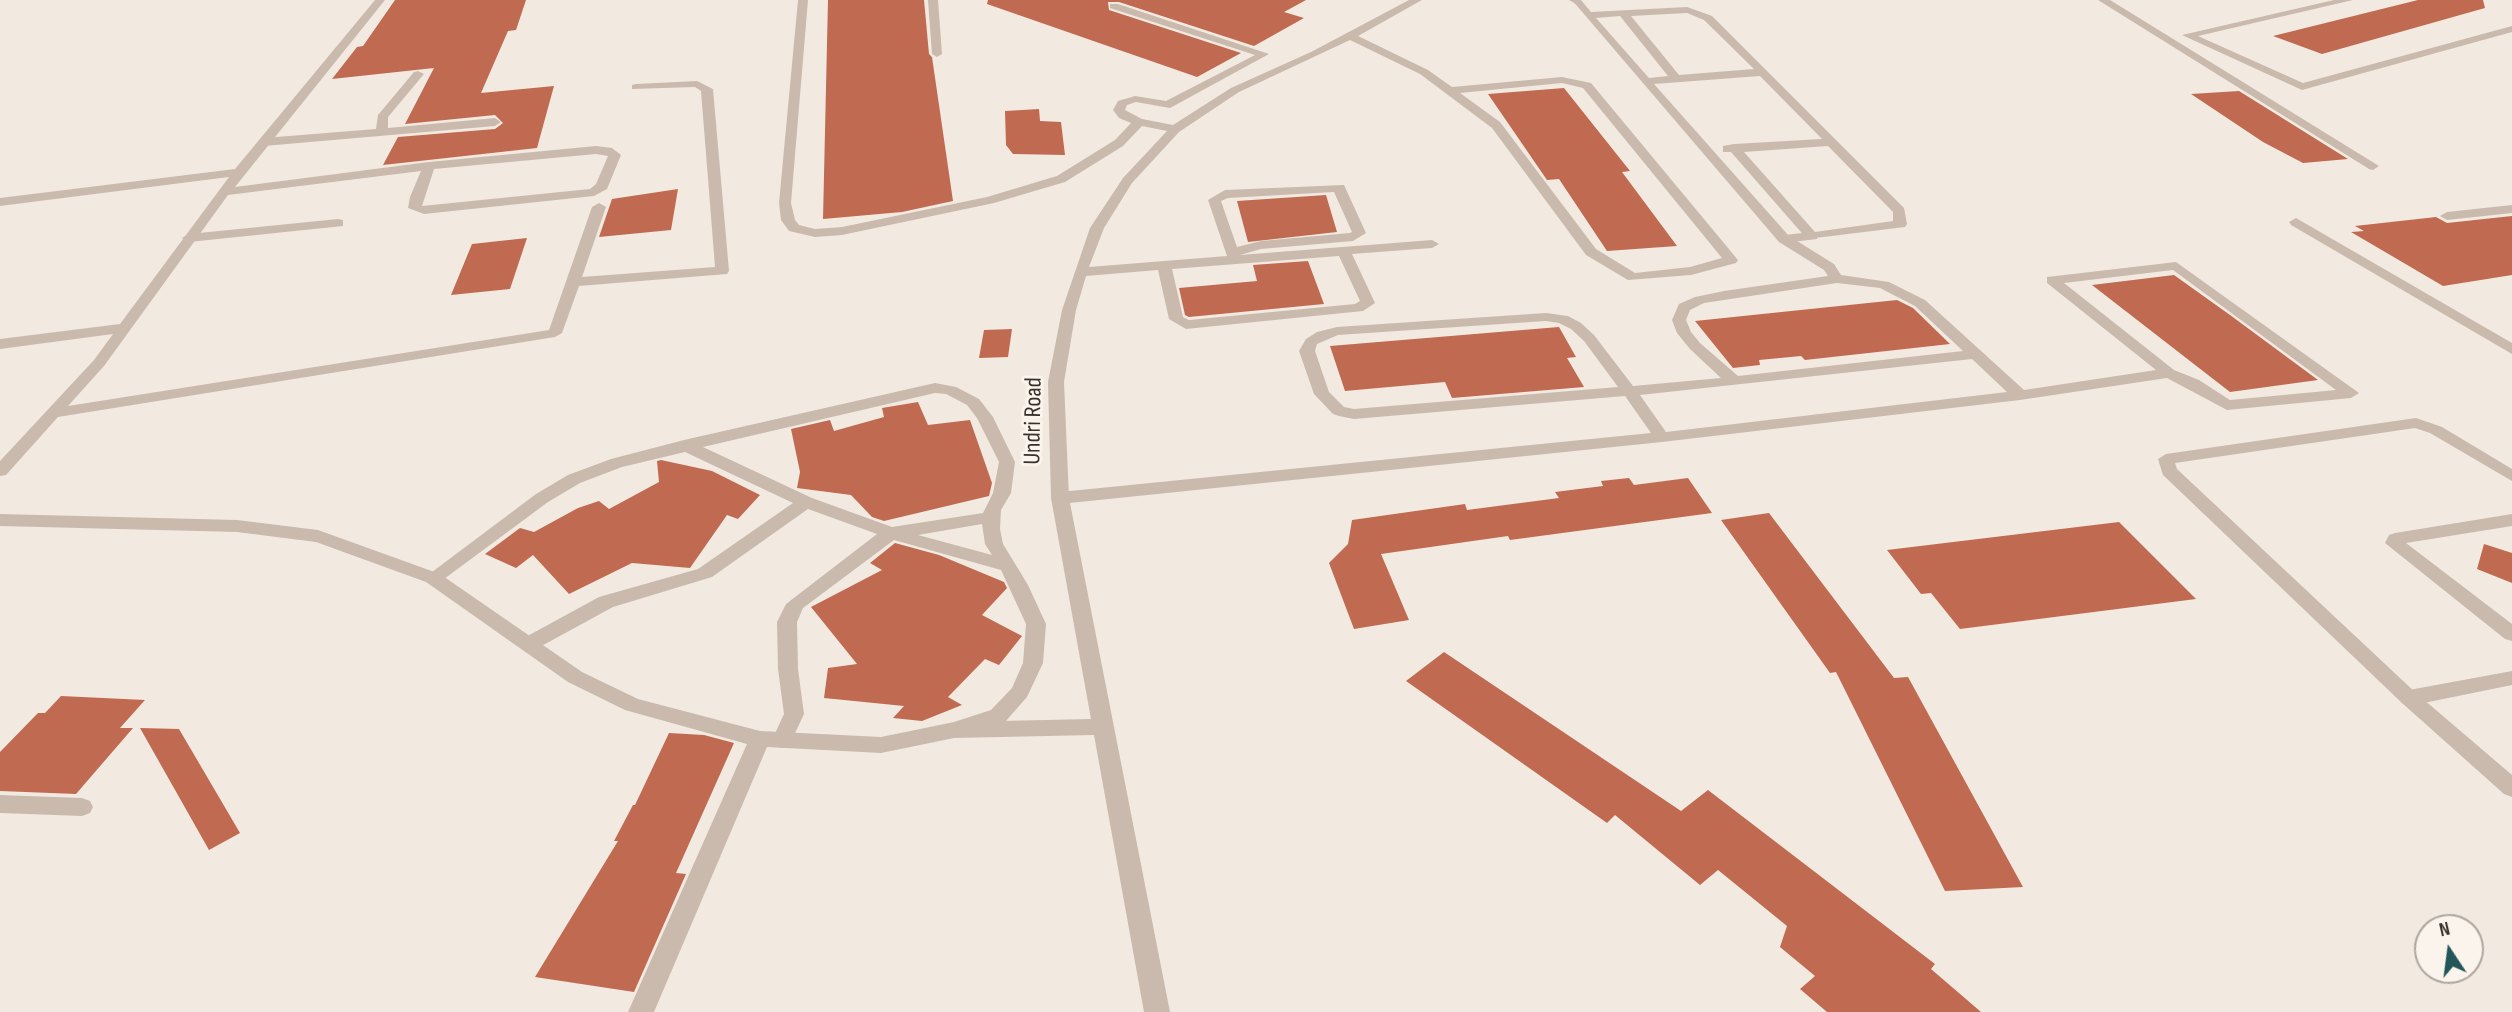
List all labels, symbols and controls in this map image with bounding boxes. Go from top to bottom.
street label: Undri Road [1019,377,1049,465]
north arrow [2414,914,2484,984]
text: N [2437,918,2452,942]

